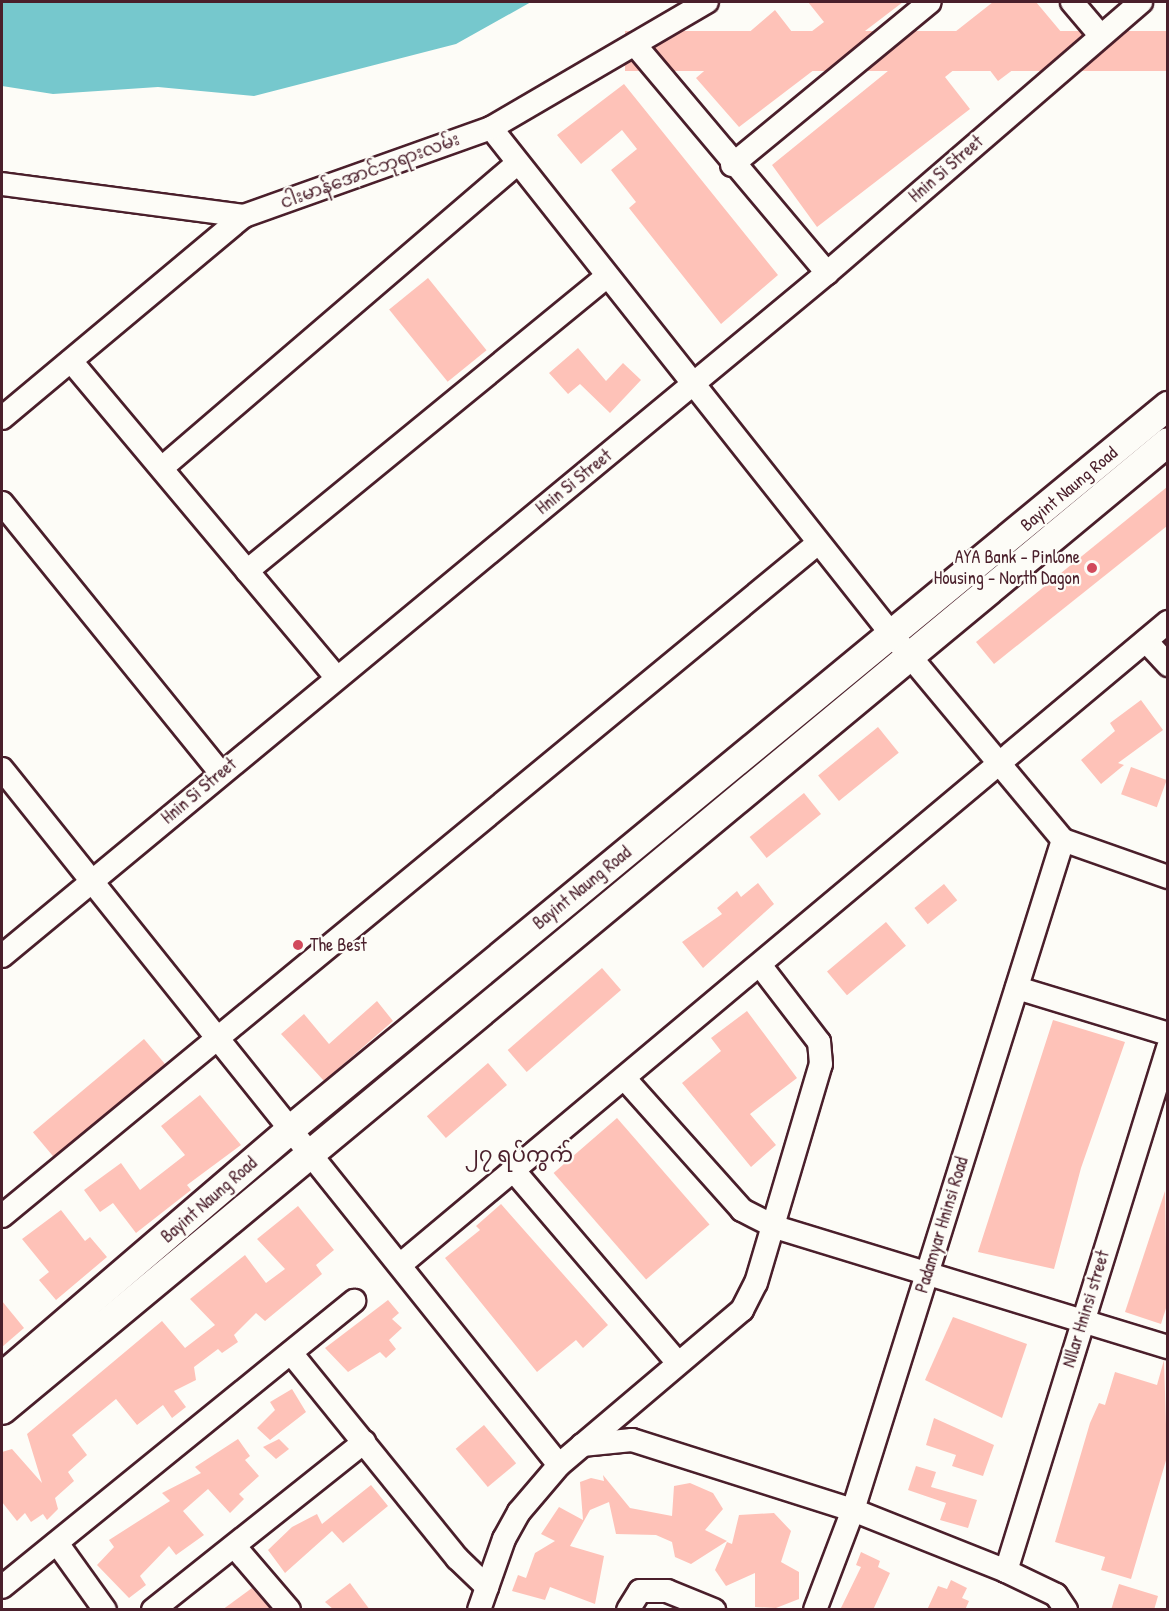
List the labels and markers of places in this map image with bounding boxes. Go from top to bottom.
place label: AYA Bank - Pinlone Housing - North Dagon [934,547,1080,590]
marker: AYA Bank - Pinlone Housing - North Dagon [1085,561,1099,575]
place label: The Best [310,934,367,956]
marker: The Best [291,938,305,952]

